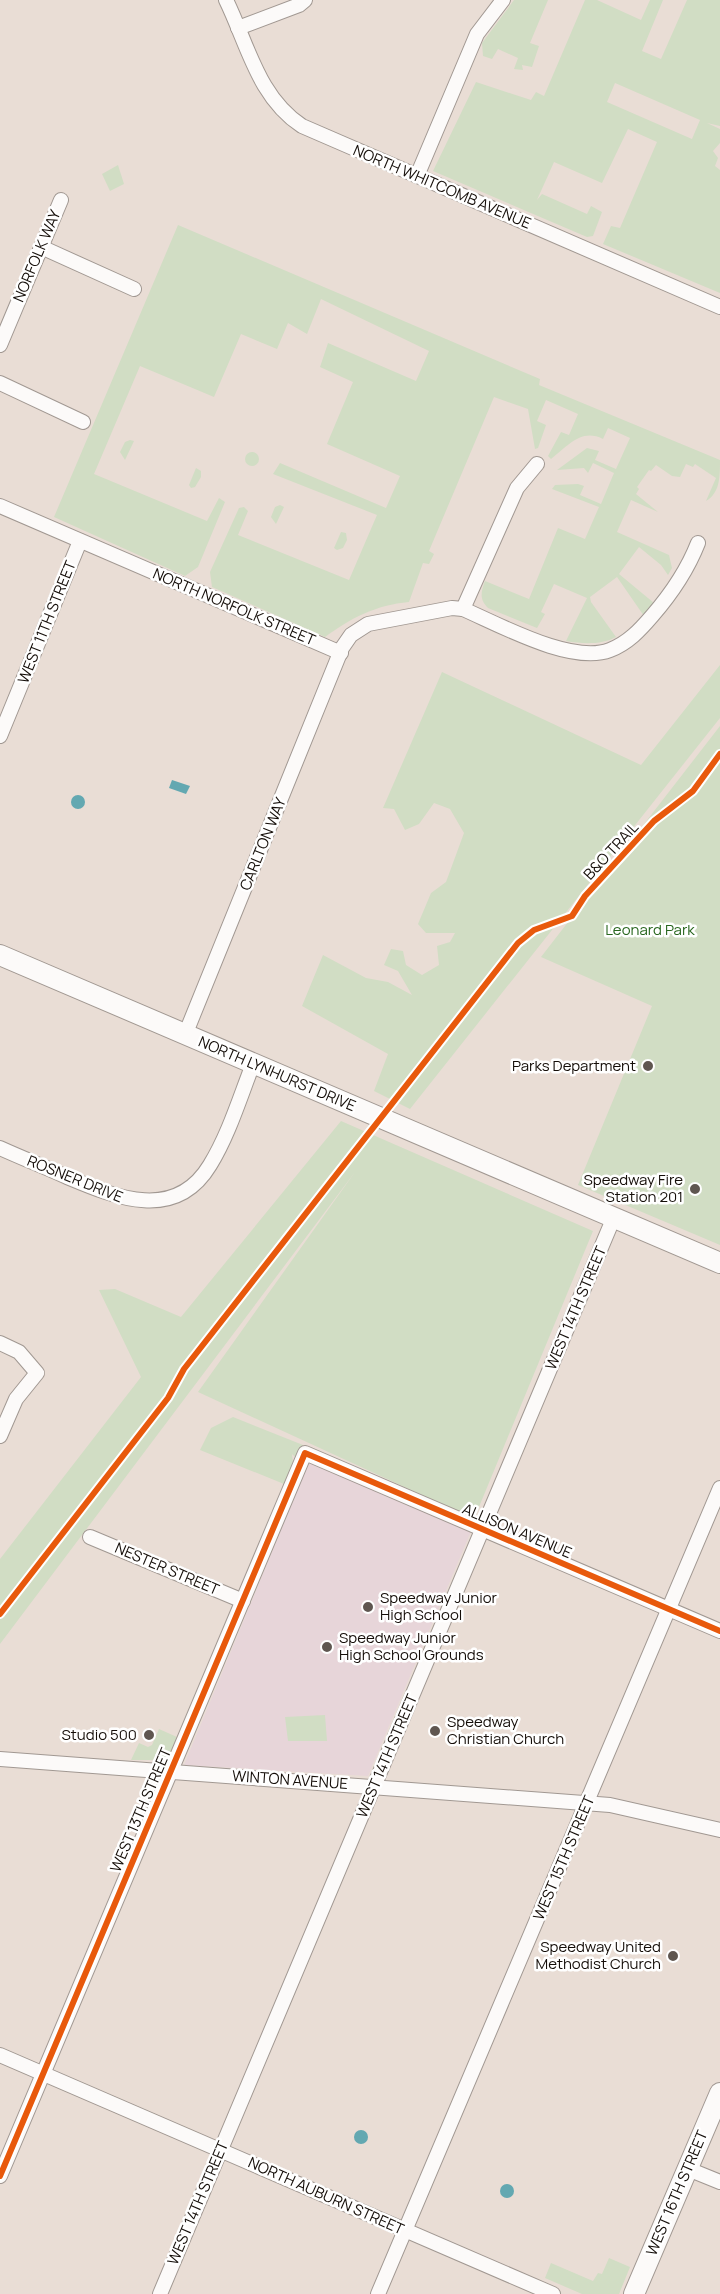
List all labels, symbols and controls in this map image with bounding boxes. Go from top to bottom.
street label: NORTH WHITCOMB AVENUE [350,139,534,234]
street label: NORFOLK WAY [8,206,66,305]
street label: WEST 11TH STREET [12,557,81,686]
street label: NORTH NORFOLK STREET [150,563,319,650]
street label: CARLTON WAY [234,794,291,893]
street label: B&O TRAIL [578,817,643,884]
park label: Leonard Park [605,919,695,940]
street label: NORTH LYNHURST DRIVE [195,1031,359,1116]
place label: Parks Department [512,1055,636,1076]
marker: Parks Department [641,1059,655,1073]
street label: ROSNER DRIVE [24,1150,126,1207]
place label: Speedway Fire Station 201 [584,1169,683,1207]
marker: Speedway Fire Station 201 [688,1182,702,1196]
street label: WEST 14TH STREET [540,1243,611,1373]
street label: ALLISON AVENUE [459,1498,575,1563]
street label: NESTER STREET [112,1537,223,1600]
place label: Speedway Junior High School [380,1587,498,1625]
marker: Speedway Junior High School [361,1600,375,1614]
place label: Speedway Junior High School Grounds [339,1627,484,1665]
marker: Speedway Junior High School Grounds [320,1640,334,1654]
street label: WEST 14TH STREET [351,1691,422,1821]
place label: Speedway Christian Church [447,1711,564,1749]
place label: Studio 500 [62,1724,137,1745]
marker: Speedway Christian Church [428,1724,442,1738]
marker: Studio 500 [142,1728,156,1742]
street label: WEST 13TH STREET [105,1744,176,1875]
street label: WINTON AVENUE [231,1765,349,1794]
street label: WEST 15TH STREET [528,1792,599,1923]
place label: Speedway United Methodist Church [536,1936,661,1974]
marker: Speedway United Methodist Church [666,1949,680,1963]
street label: WEST 16TH STREET [641,2127,712,2259]
street label: WEST 14TH STREET [162,2138,233,2268]
street label: NORTH AUBURN STREET [245,2152,408,2239]

